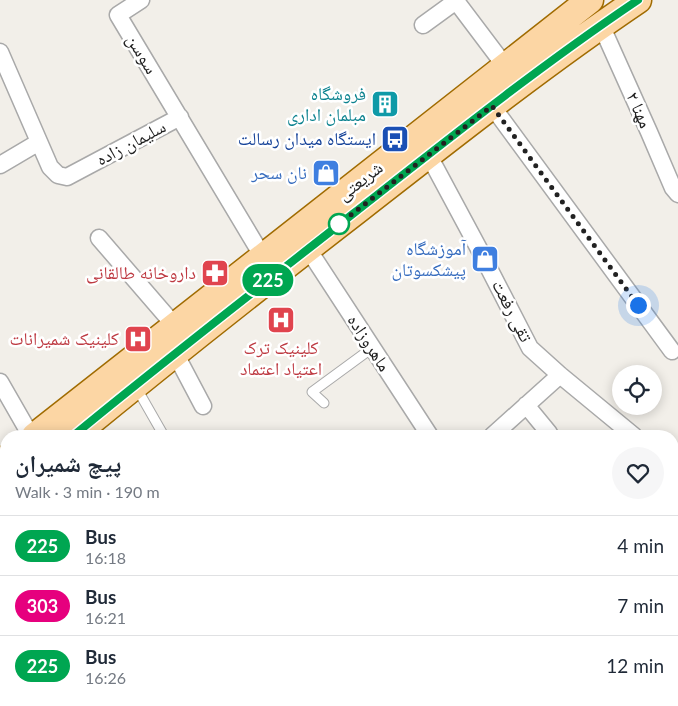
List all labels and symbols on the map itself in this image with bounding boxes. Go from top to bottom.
street label: سوسن [122,30,163,78]
place label: فروشگاه مبلمان اداری [287,82,366,126]
street label: مهنا ۲ [622,88,658,131]
building icon: فروشگاه مبلمان اداری [370,89,400,119]
street label: سلیمان زاده [92,115,170,171]
bus stop icon: ایستگاه میدان رسالت [380,124,410,154]
place label: ایستگاه میدان رسالت [238,127,376,150]
street label: شریعتی [332,156,387,206]
shop icon: نان سحر [311,158,341,188]
place label: نان سحر [250,161,307,184]
unlabelled marker [328,213,350,235]
place label: آموزشگاه پیشکسوتان [392,237,466,281]
shop icon: آموزشگاه پیشکسوتان [470,244,500,274]
pharmacy icon: داروخانه طالقانی [200,258,230,288]
place label: داروخانه طالقانی [86,261,196,284]
line badge: 225 [239,264,297,296]
street label: تقی رفعت [487,276,538,346]
your location [626,293,651,318]
hospital icon: کلینیک ترک اعتیاد اعتماد [266,305,296,335]
street label: ماهروزاده [343,310,396,375]
hospital icon: کلینیک شمیرانات [123,324,153,354]
place label: کلینیک شمیرانات [10,327,120,349]
place label: کلینیک ترک اعتیاد اعتماد [240,336,322,379]

